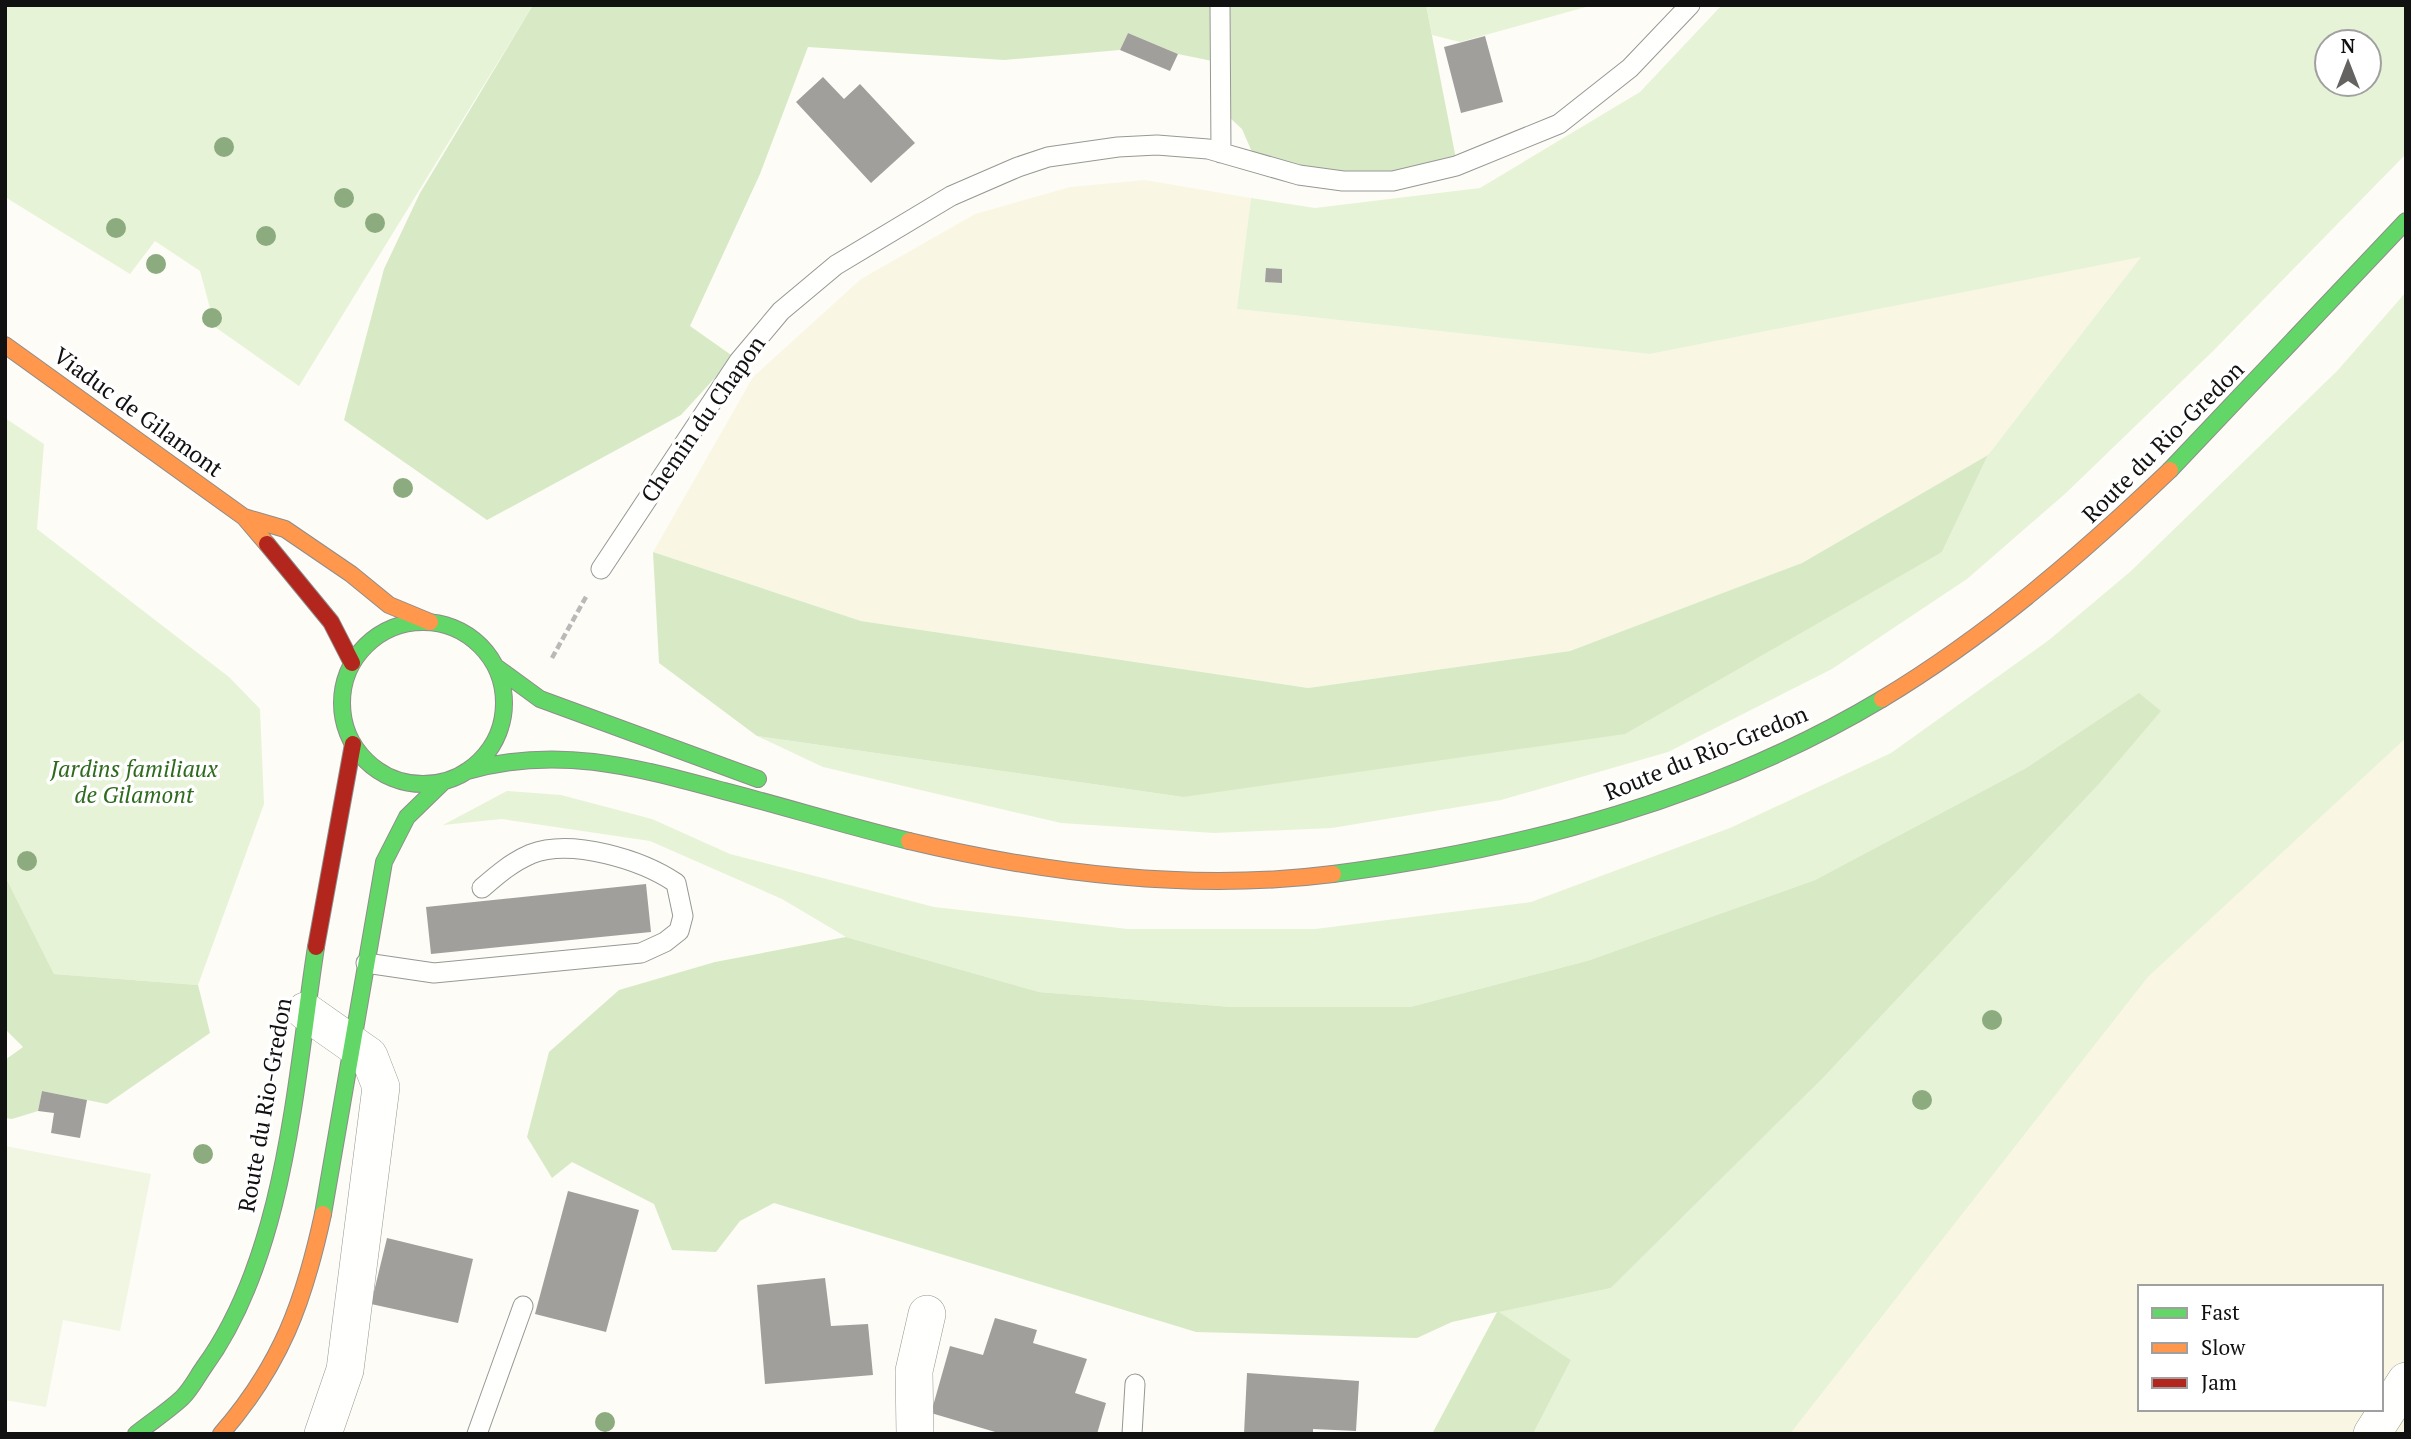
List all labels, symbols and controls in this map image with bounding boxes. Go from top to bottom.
north arrow [2313,28,2383,98]
text: N [2341,33,2356,58]
street label: Chemin du Chapon [633,329,772,508]
street label: Viaduc de Gilamont [47,340,230,484]
street label: Route du Rio-Gredon [2075,354,2251,529]
street label: Route du Rio-Gredon [1599,697,1812,808]
park label: Jardins familiaux de Gilamont [49,753,218,810]
street label: Route du Rio-Gredon [230,995,299,1214]
legend [2138,1285,2383,1411]
text: Fast [2201,1298,2240,1326]
text: Slow [2201,1333,2246,1361]
text: Jam [2201,1368,2237,1396]

